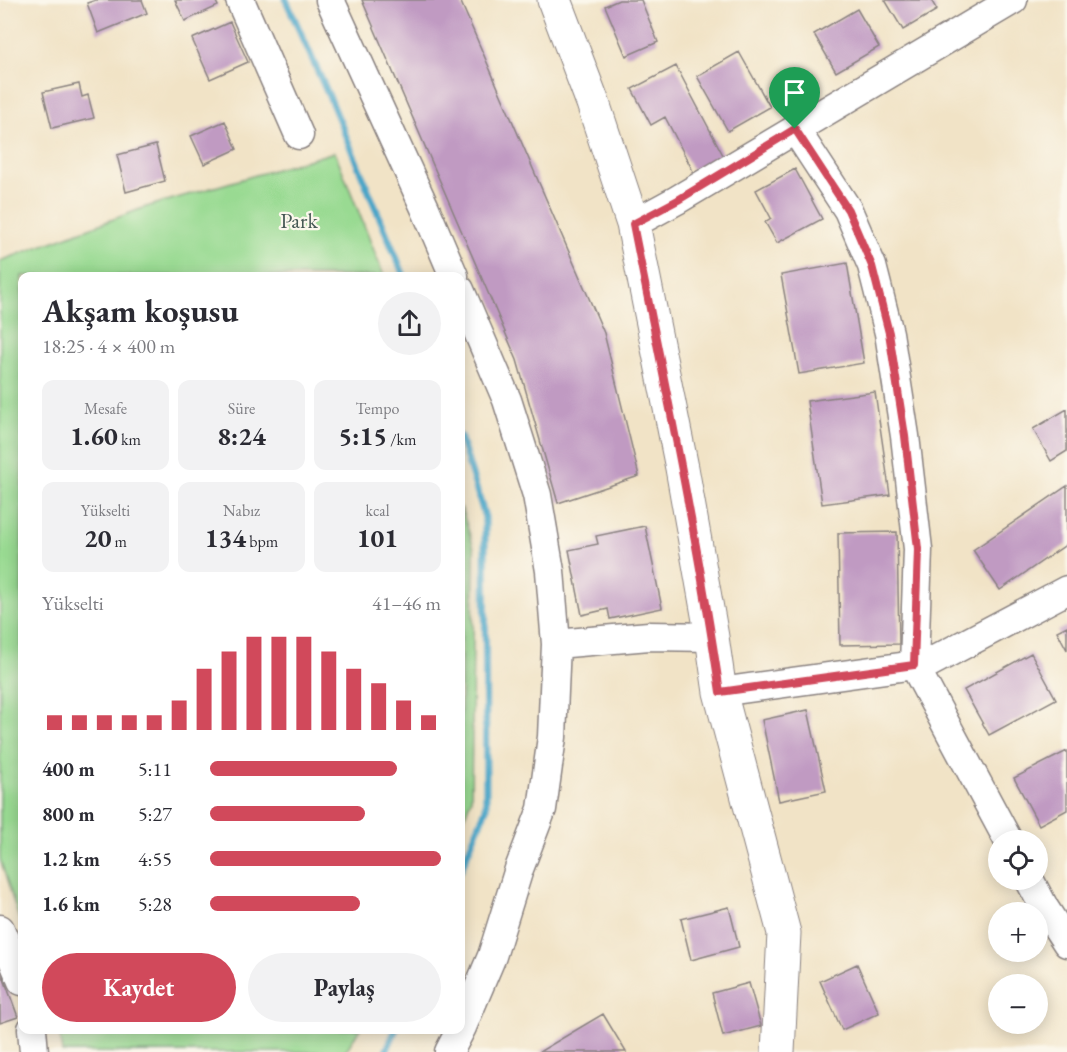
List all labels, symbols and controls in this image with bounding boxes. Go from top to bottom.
pin [769,67,820,129]
icon: arrive [778,76,811,109]
park label: Park [280,206,318,235]
text: Akşam koşusu [42,289,239,332]
button: share [378,292,441,355]
text: 18:25 · 4 × 400 m [42,333,175,359]
text: Mesafe [84,398,127,419]
text: Süre [228,398,255,419]
text: Tempo [356,398,399,419]
text: 1.60 [70,419,118,453]
text: 8:24 [217,419,266,453]
text: 5:15 [338,419,387,453]
text: km [118,429,141,450]
text: /km [387,429,417,450]
text: Yükselti [81,500,130,521]
text: Nabız [223,500,260,521]
text: kcal [365,500,390,521]
text: 20 [84,521,111,555]
text: 134 [205,521,246,555]
text: 101 [357,521,398,555]
text: m [111,531,127,552]
text: bpm [246,531,278,552]
text: Yükselti [42,590,104,616]
text: 41–46 m [372,590,441,616]
text: 400 m [42,756,95,782]
text: 5:11 [138,756,172,782]
text: 800 m [42,801,95,827]
text: 5:27 [138,801,172,827]
map controls [988,830,1048,1034]
button: locate [988,830,1048,890]
text: 1.2 km [42,846,100,872]
text: 4:55 [138,846,172,872]
text: 1.6 km [42,891,100,917]
text: 5:28 [138,891,172,917]
button: + [988,902,1048,962]
button: Kaydet [42,953,236,1022]
button: Paylaş [248,953,441,1022]
button: − [988,974,1048,1034]

